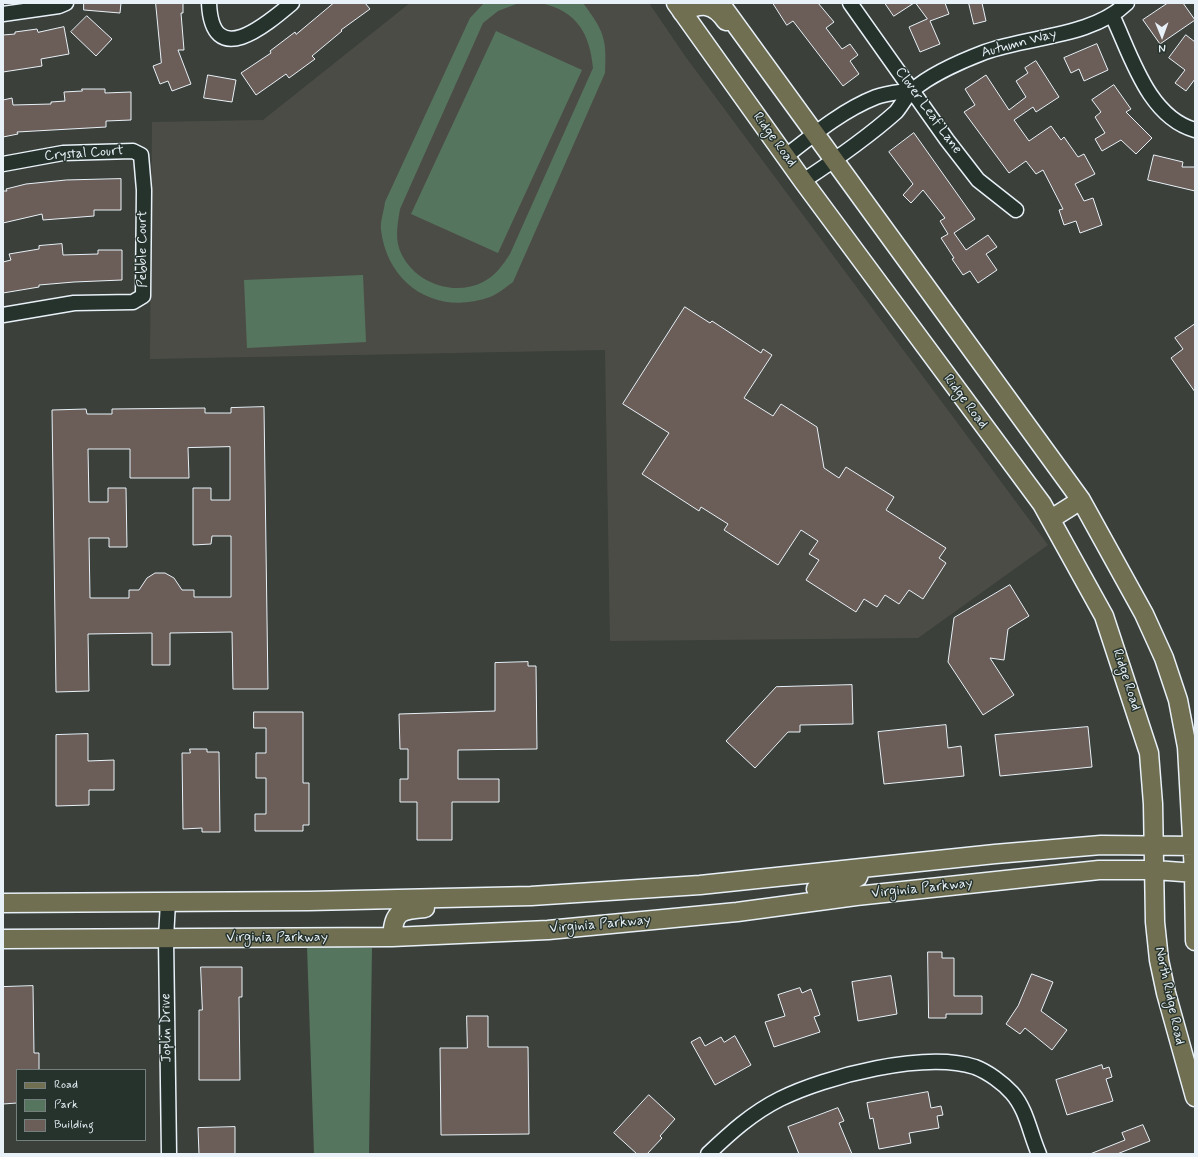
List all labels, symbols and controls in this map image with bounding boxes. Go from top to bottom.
north arrow [1142,16,1182,56]
street label: Autumn Way [979,26,1059,62]
text: N [1158,41,1166,55]
street label: Clover Leaf Lane [891,64,965,158]
street label: Ridge Road [748,109,800,171]
street label: Crystal Court [44,143,124,165]
street label: Pebble Court [135,210,151,288]
street label: Ridge Road [939,372,991,432]
street label: Ridge Road [1108,647,1144,713]
street label: Virginia Parkway [871,875,973,903]
street label: Virginia Parkway [549,912,651,938]
street label: Virginia Parkway [226,930,328,946]
street label: North Ridge Road [1150,945,1188,1047]
street label: Joplin Drive [158,993,176,1063]
legend [16,1069,146,1141]
text: Road [54,1077,78,1093]
text: Park [54,1097,78,1113]
text: Building [54,1117,94,1133]

